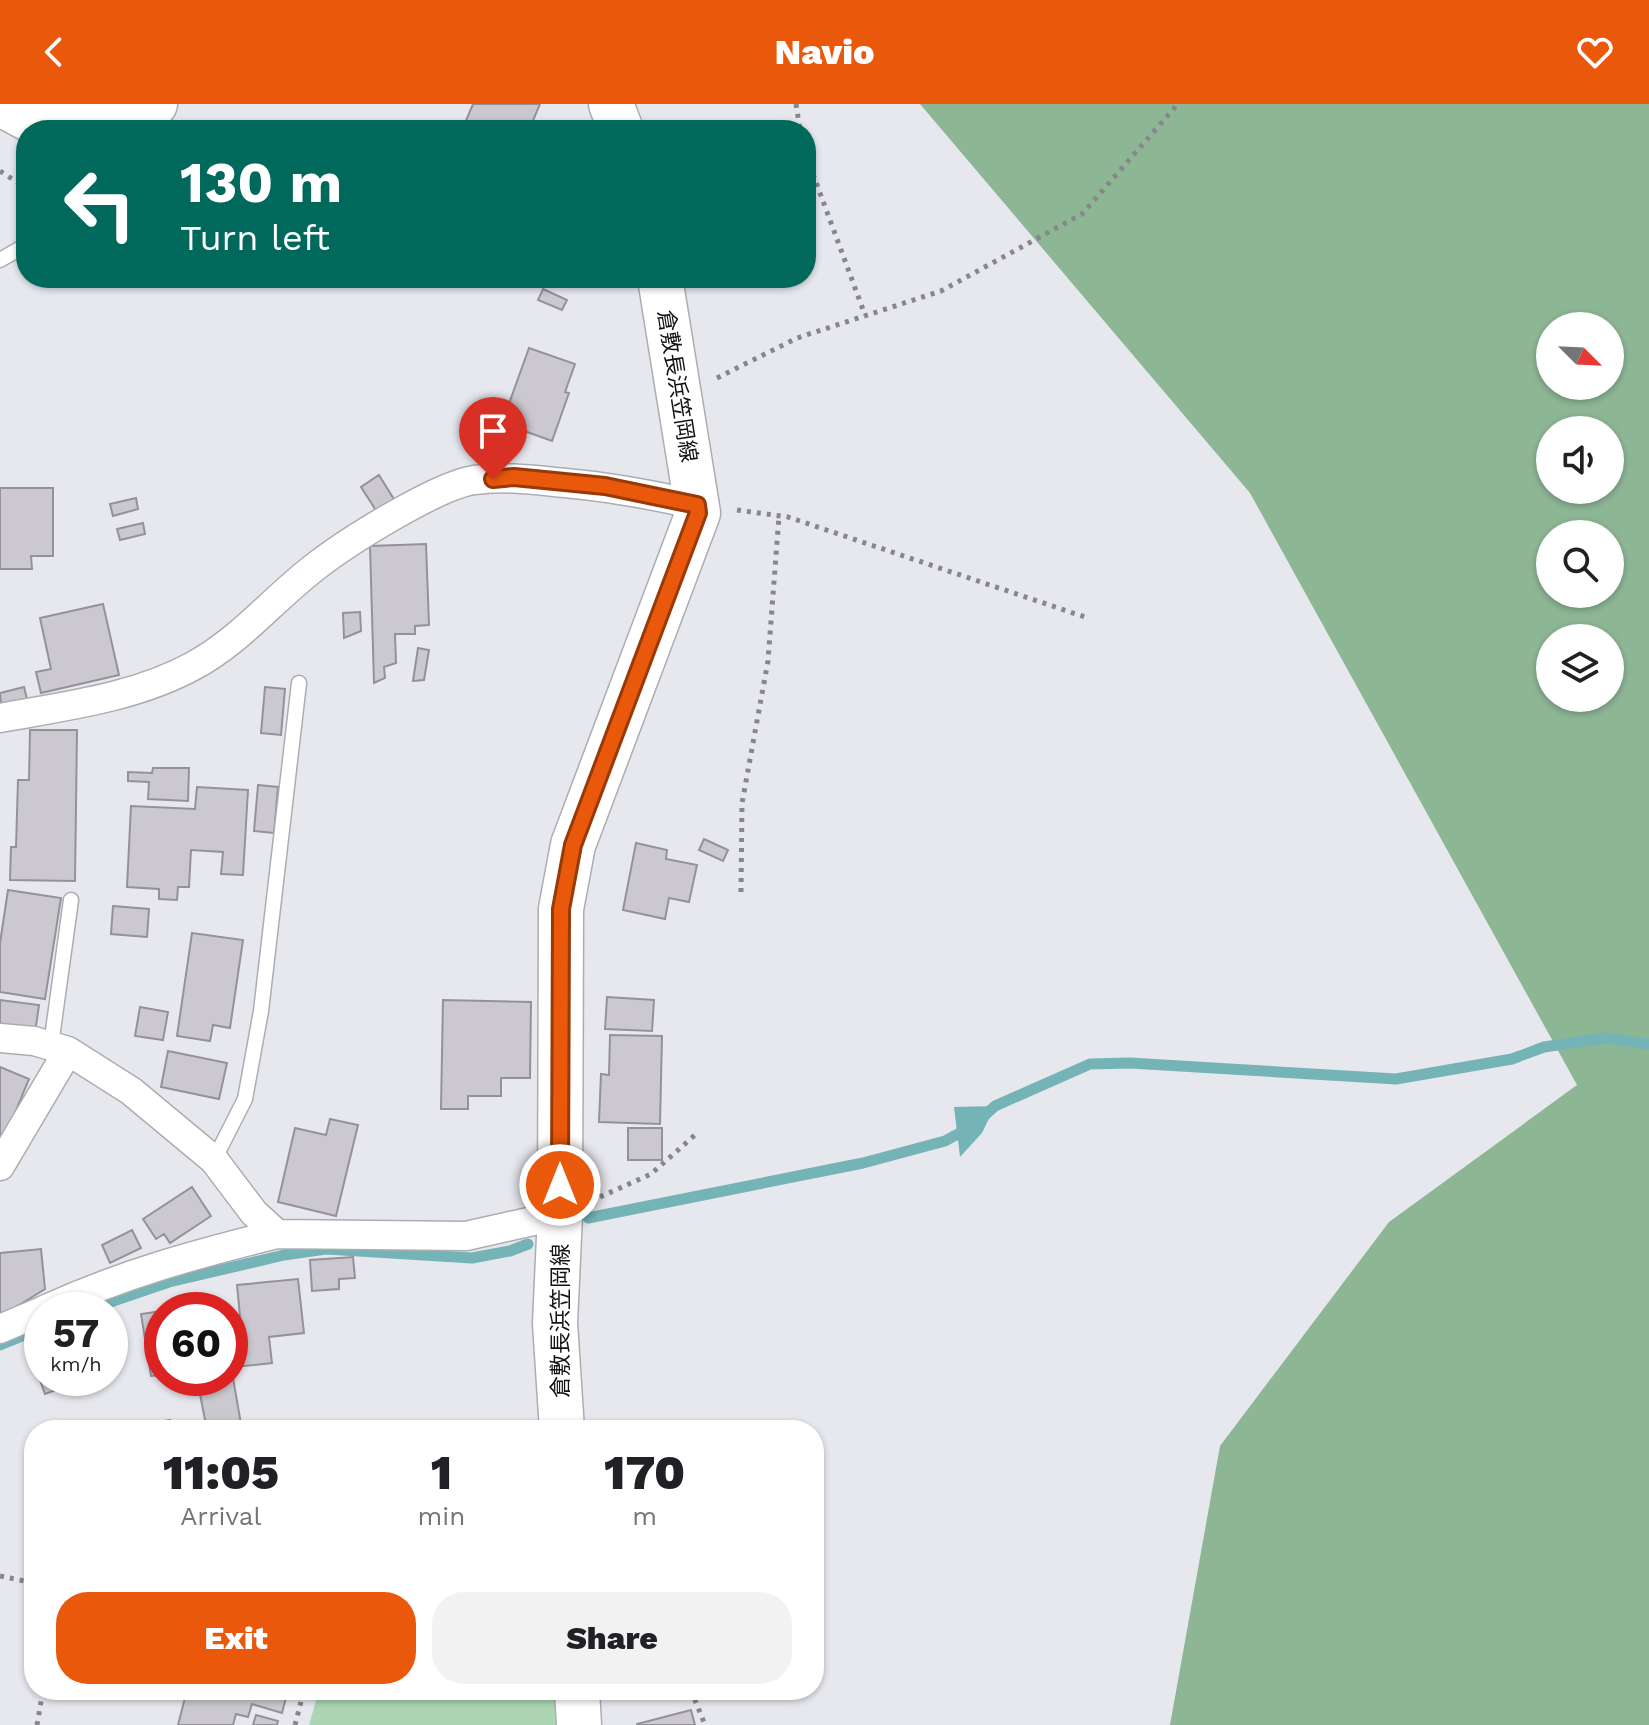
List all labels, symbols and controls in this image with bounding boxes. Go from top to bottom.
icon: back [32,30,76,74]
icon: heart [1573,30,1617,74]
text: Navio [775,31,874,73]
text: 130 m [180,150,342,216]
icon: left [48,152,152,256]
text: Turn left [180,217,330,259]
street label: 倉敷長浜笠岡線 [653,308,702,464]
north arrow [1536,312,1624,400]
map controls [1536,312,1624,712]
pin [459,397,527,479]
icon: arrive [471,409,515,453]
button: sound [1536,416,1624,504]
button: search [1536,520,1624,608]
button: layers [1536,624,1624,712]
position arrow [518,1143,602,1227]
street label: 倉敷長浜笠岡線 [548,1244,573,1398]
speed limit sign: 60 [144,1292,248,1396]
text: 57 [53,1310,99,1357]
text: km/h [50,1352,102,1376]
text: 11:05 [163,1444,279,1501]
text: 1 [431,1444,452,1501]
text: 170 [604,1444,685,1501]
text: Arrival [180,1501,261,1531]
text: min [418,1501,465,1531]
text: m [632,1501,657,1531]
button: Exit [56,1592,416,1684]
button: Share [432,1592,792,1684]

